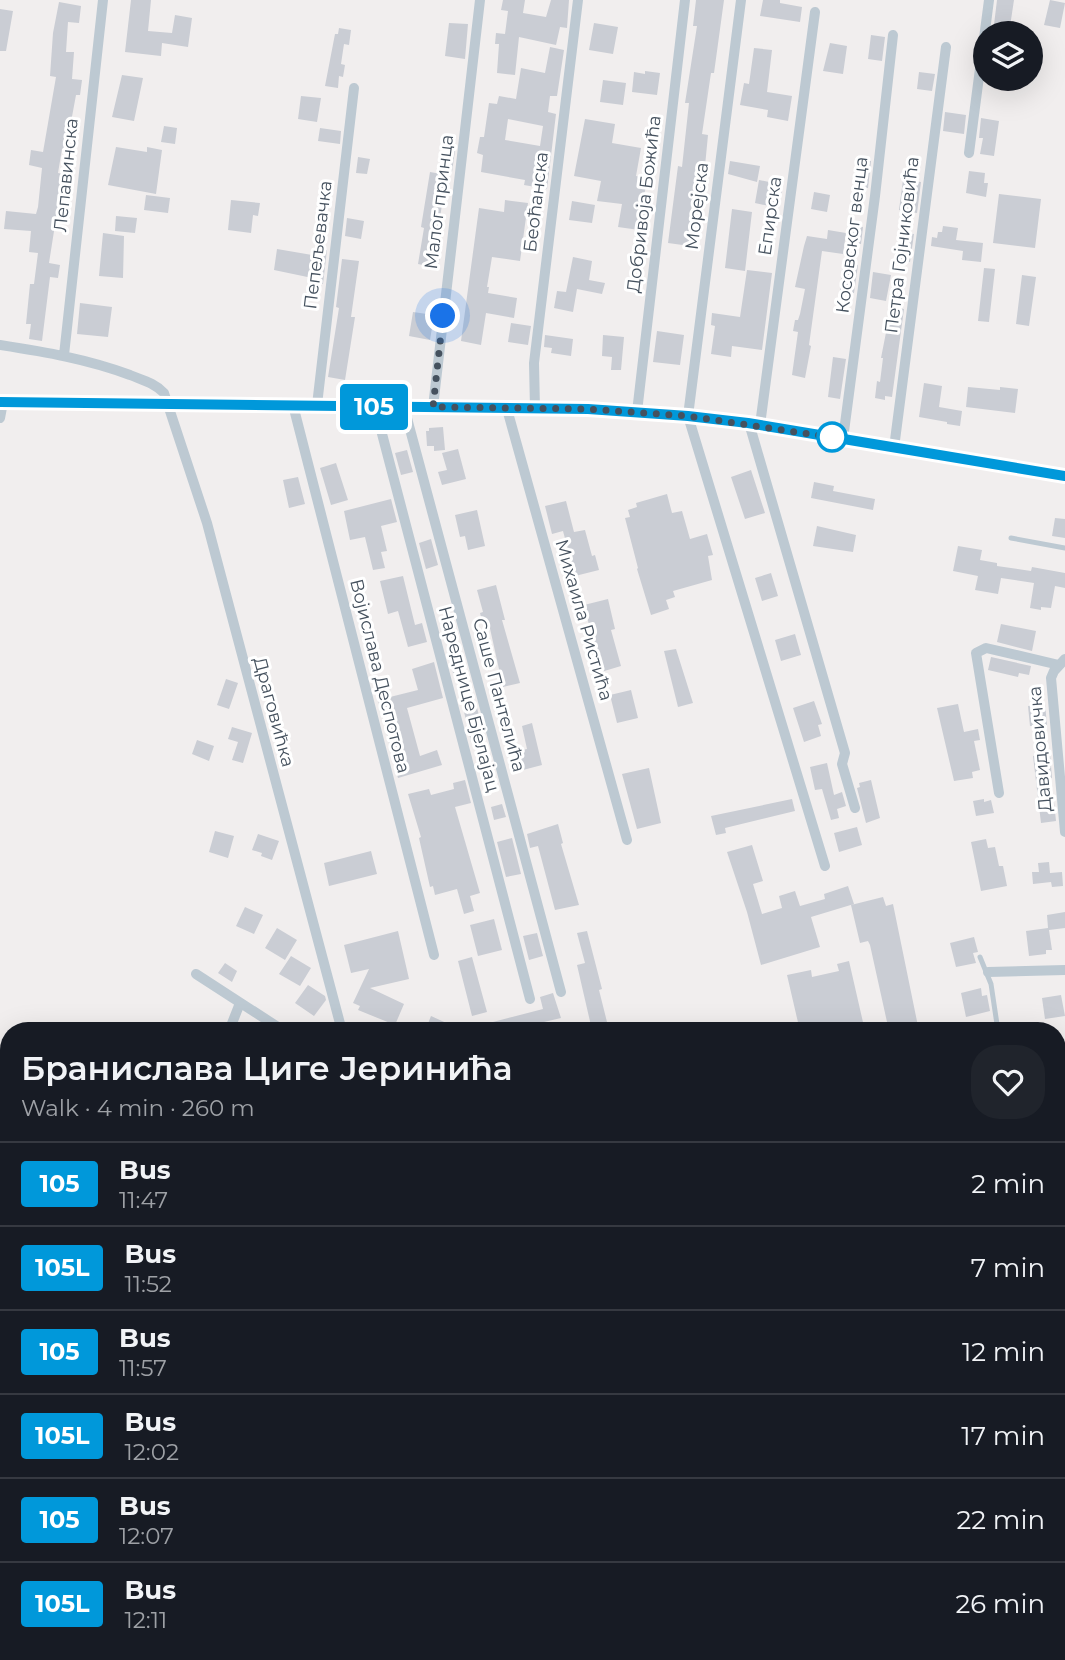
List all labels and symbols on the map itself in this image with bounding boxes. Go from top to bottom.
street label: Добривоја Божића [622,114,666,294]
street label: Лепавинска [49,117,83,233]
street label: Малог принца [420,133,458,271]
street label: Беоћанска [519,150,553,254]
street label: Косовског венца [831,155,873,315]
street label: Петра Гојниковића [880,155,924,335]
street label: Морејска [681,161,713,251]
street label: Епирска [754,175,786,257]
street label: Пепељевачка [299,179,337,311]
your location [425,298,460,333]
line badge: 105 [334,384,414,430]
unlabelled marker [817,422,847,452]
street label: Михаила Ристића [550,537,618,703]
street label: Војислава Деспотова [345,577,415,775]
street label: Нареднице Бјелајац [434,604,504,794]
street label: Саше Пантелића [468,616,530,774]
street label: Драговићка [249,655,299,769]
street label: Давидовичка [1024,685,1056,813]

